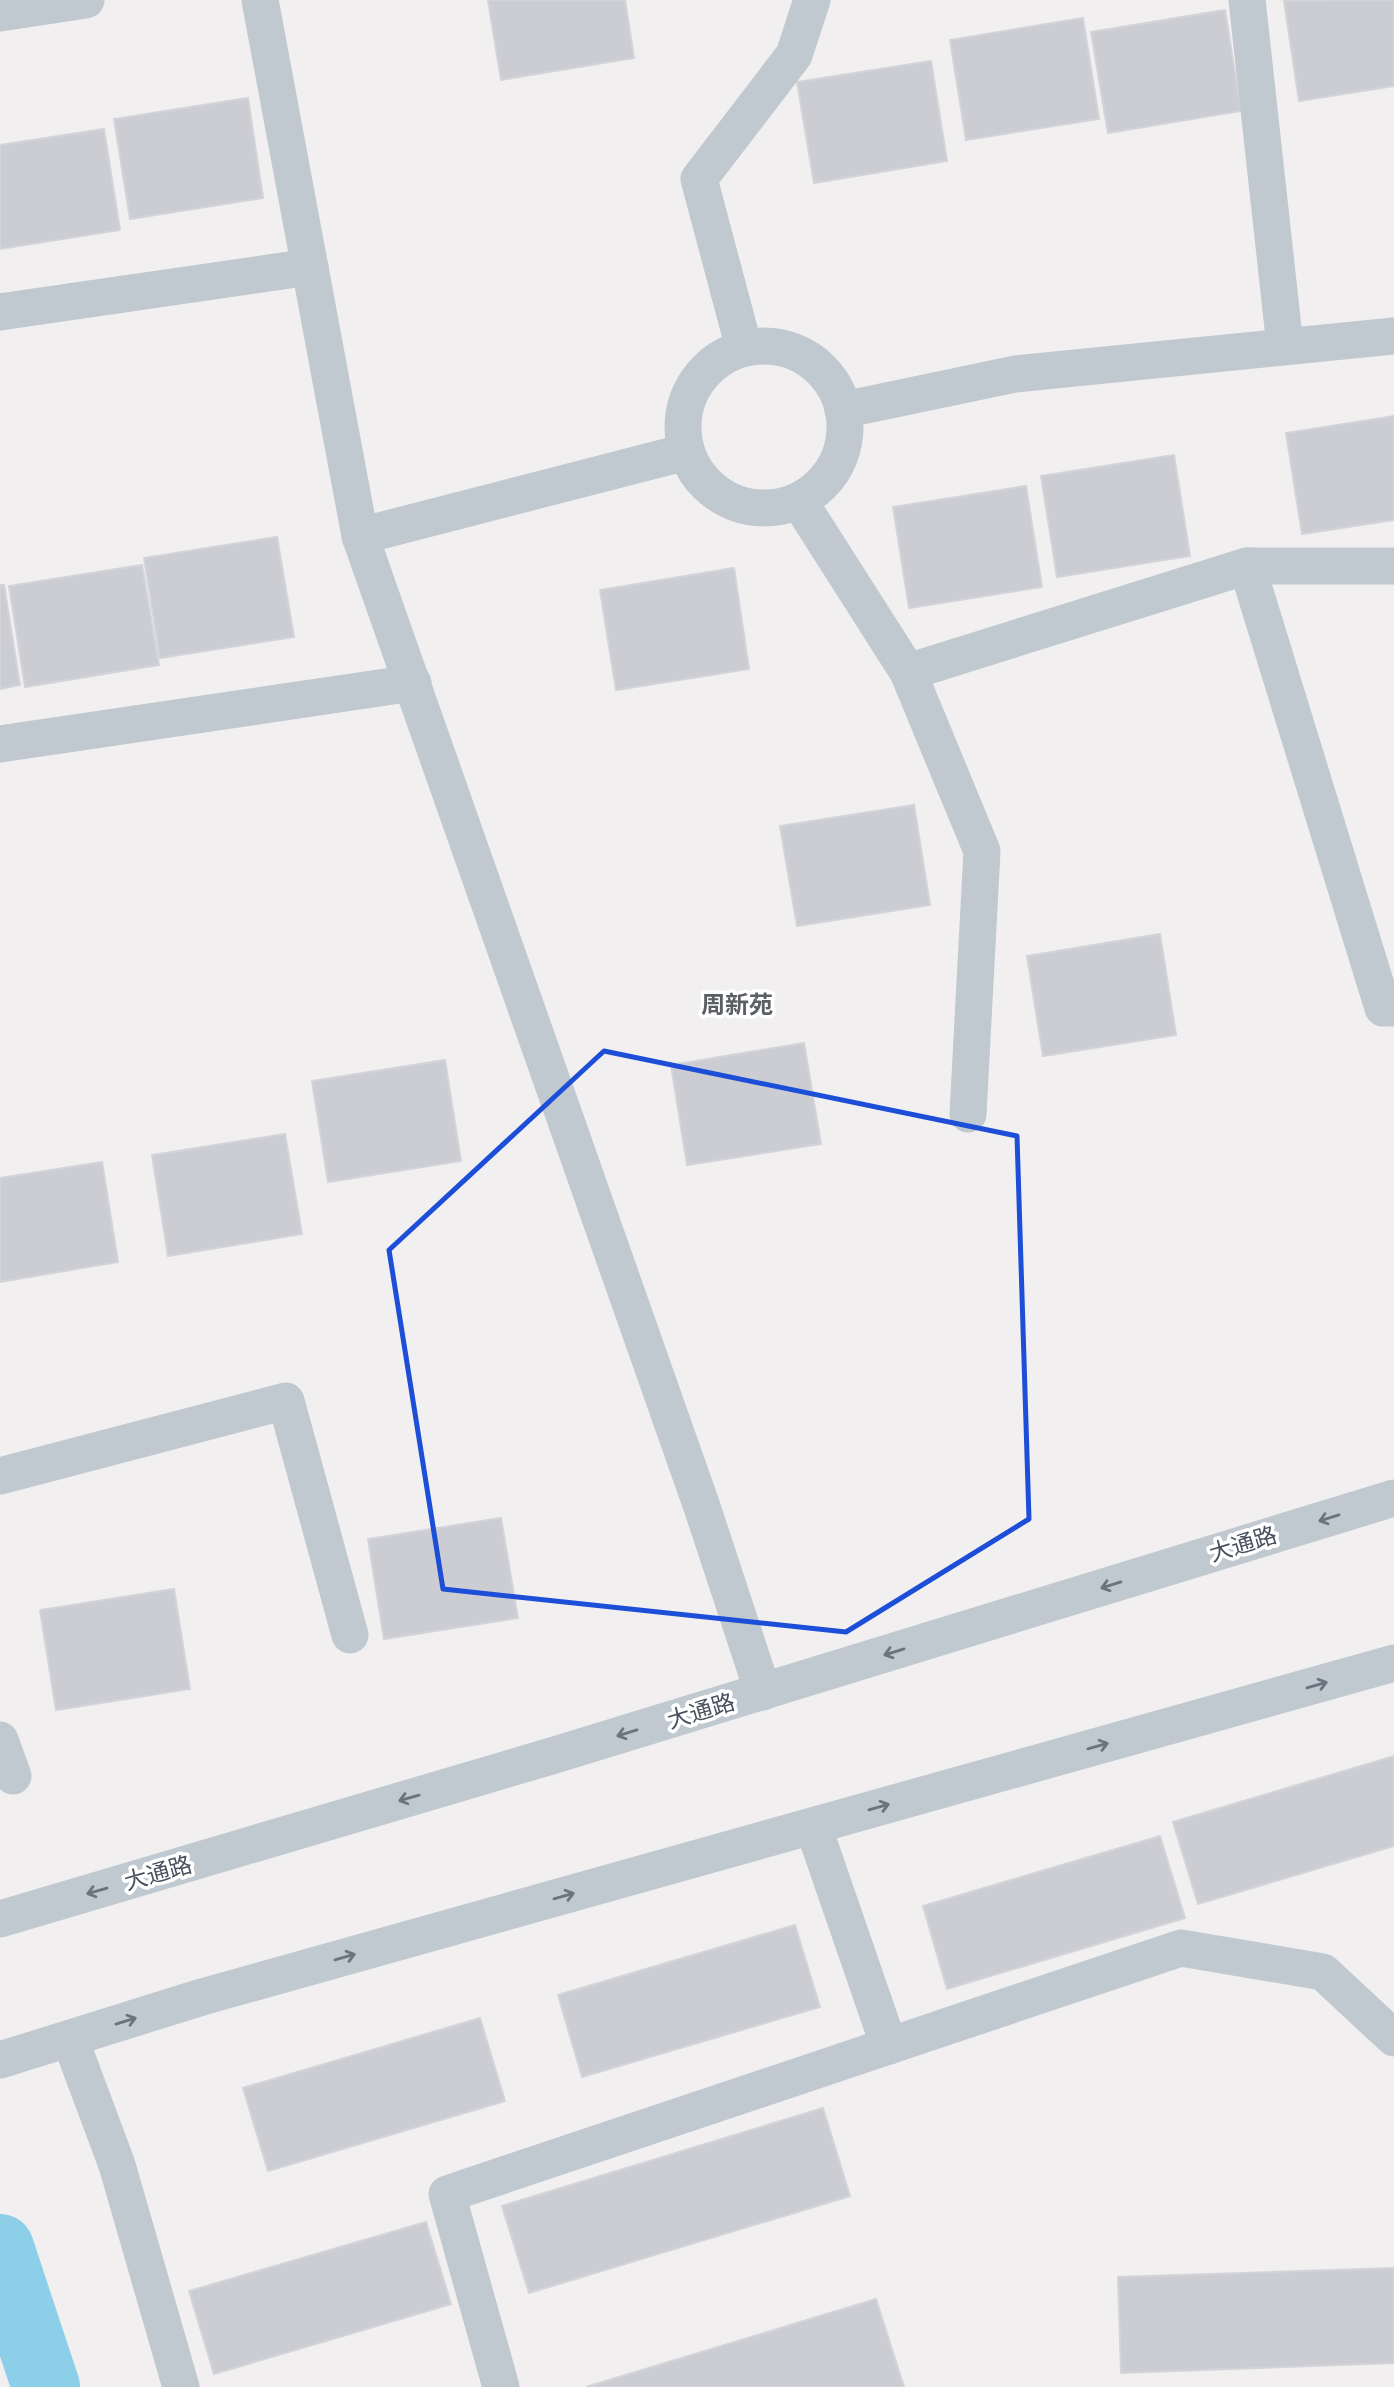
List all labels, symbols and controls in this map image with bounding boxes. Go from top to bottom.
district label: 周新苑 [701,989,773,1020]
one-way arrow [1318,1512,1340,1525]
street label: 大通路 [1206,1520,1280,1568]
one-way arrow [1101,1579,1123,1592]
one-way arrow [883,1646,905,1659]
one-way arrow [1306,1677,1328,1690]
street label: 大通路 [664,1687,738,1735]
one-way arrow [616,1728,638,1741]
one-way arrow [1086,1739,1109,1752]
one-way arrow [398,1793,420,1806]
one-way arrow [868,1800,890,1813]
street label: 大通路 [121,1849,195,1897]
one-way arrow [86,1885,108,1898]
one-way arrow [552,1889,575,1902]
one-way arrow [334,1950,356,1963]
one-way arrow [115,2014,137,2026]

